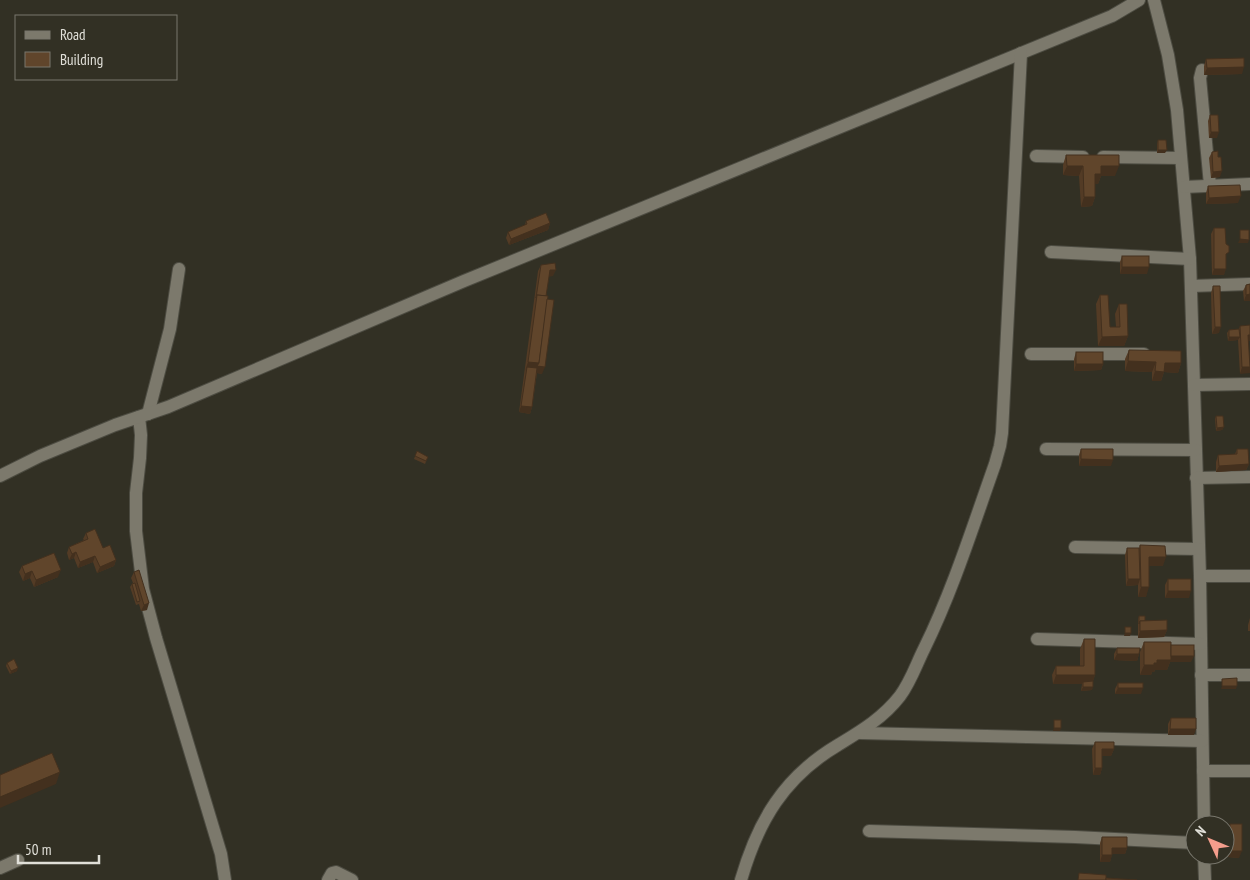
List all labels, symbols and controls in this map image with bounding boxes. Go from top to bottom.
legend [15,15,178,80]
text: Road [60,25,86,44]
text: Building [60,50,103,69]
north arrow [1185,815,1235,865]
text: N [1192,822,1210,840]
scale bar [18,832,99,864]
text: 50 m [25,840,51,859]

